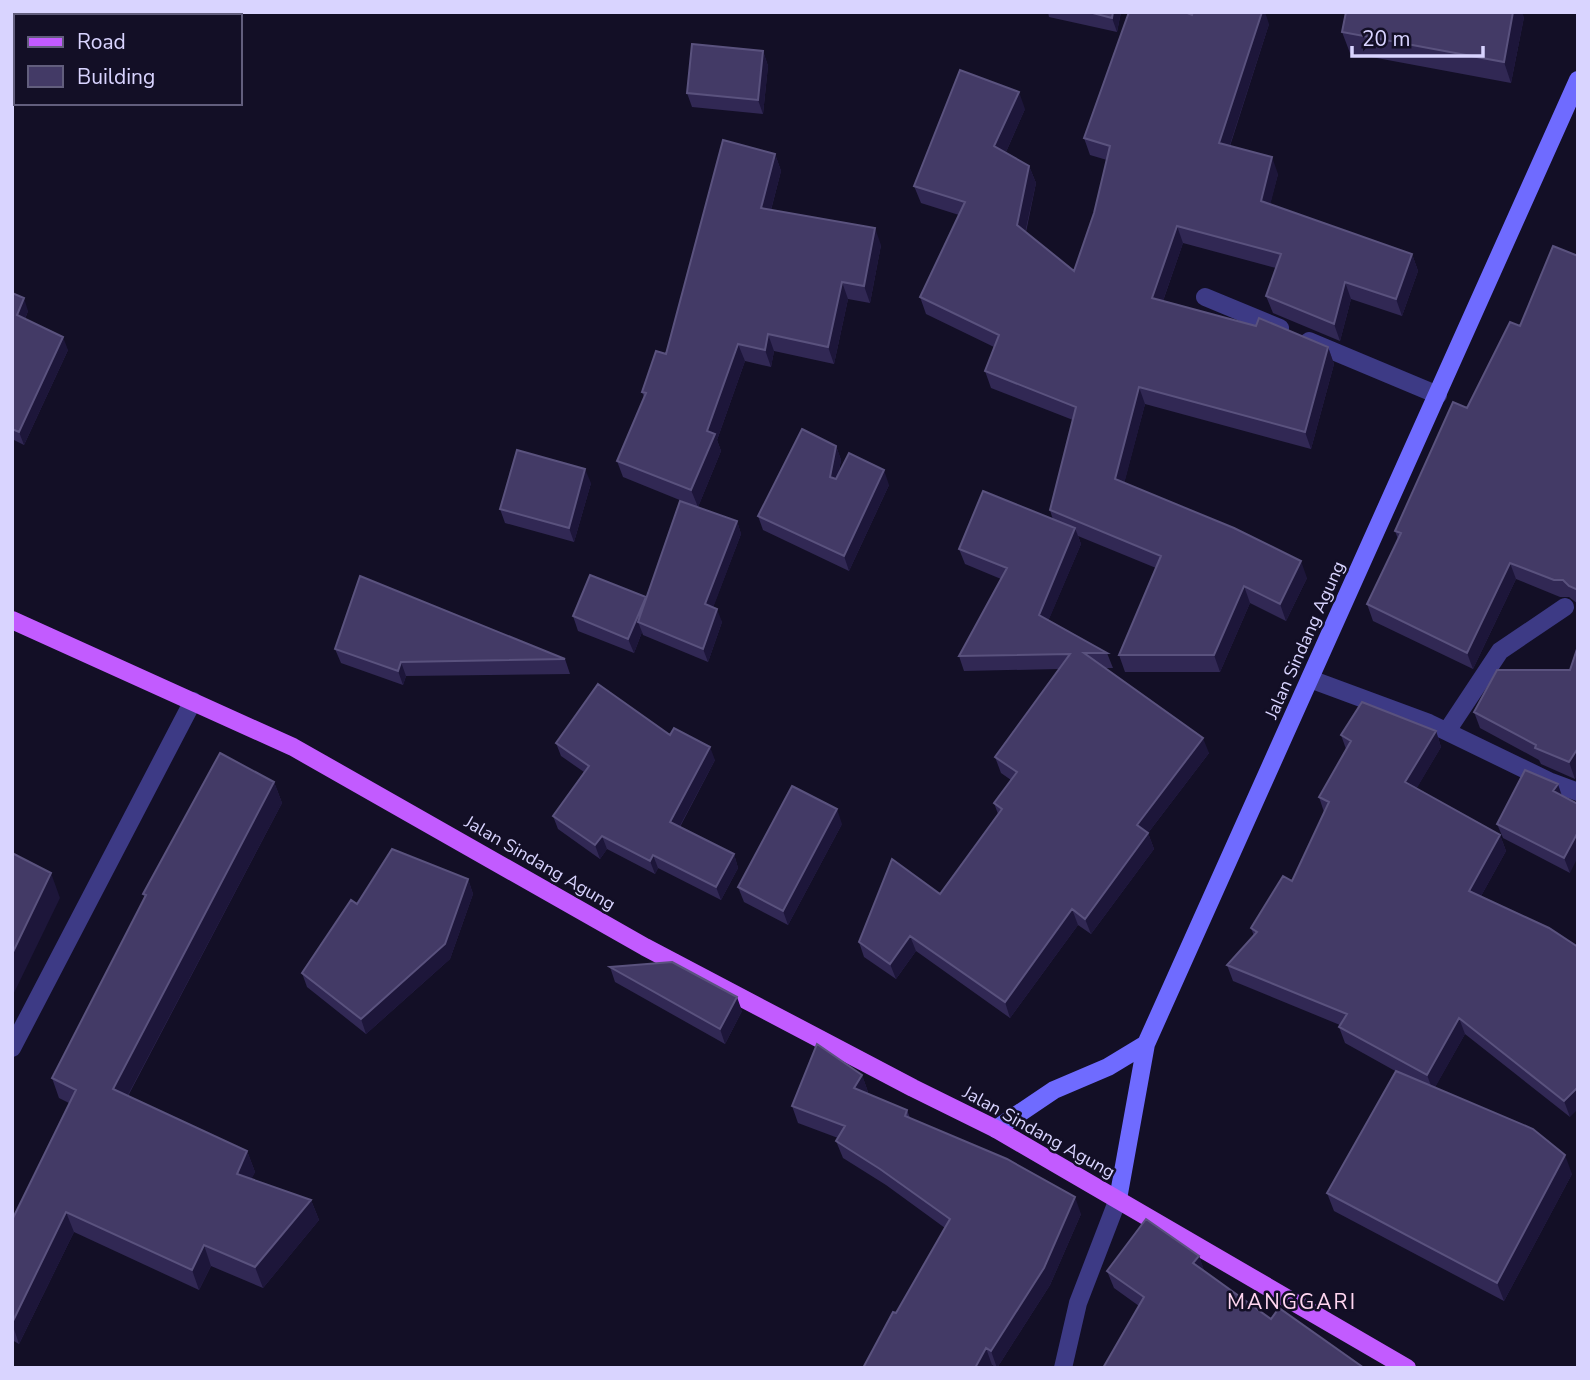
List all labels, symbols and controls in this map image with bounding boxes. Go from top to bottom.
legend [14,14,242,105]
scale bar [1352,14,1483,58]
text: 20 m [1362,25,1411,53]
text: Road [77,28,126,56]
text: Building [77,63,155,91]
street label: Jalan Sindang Agung [1259,557,1351,724]
street label: Jalan Sindang Agung [459,809,620,916]
street label: Jalan Sindang Agung [958,1080,1119,1184]
district label: MANGGARI [1227,1288,1357,1316]

